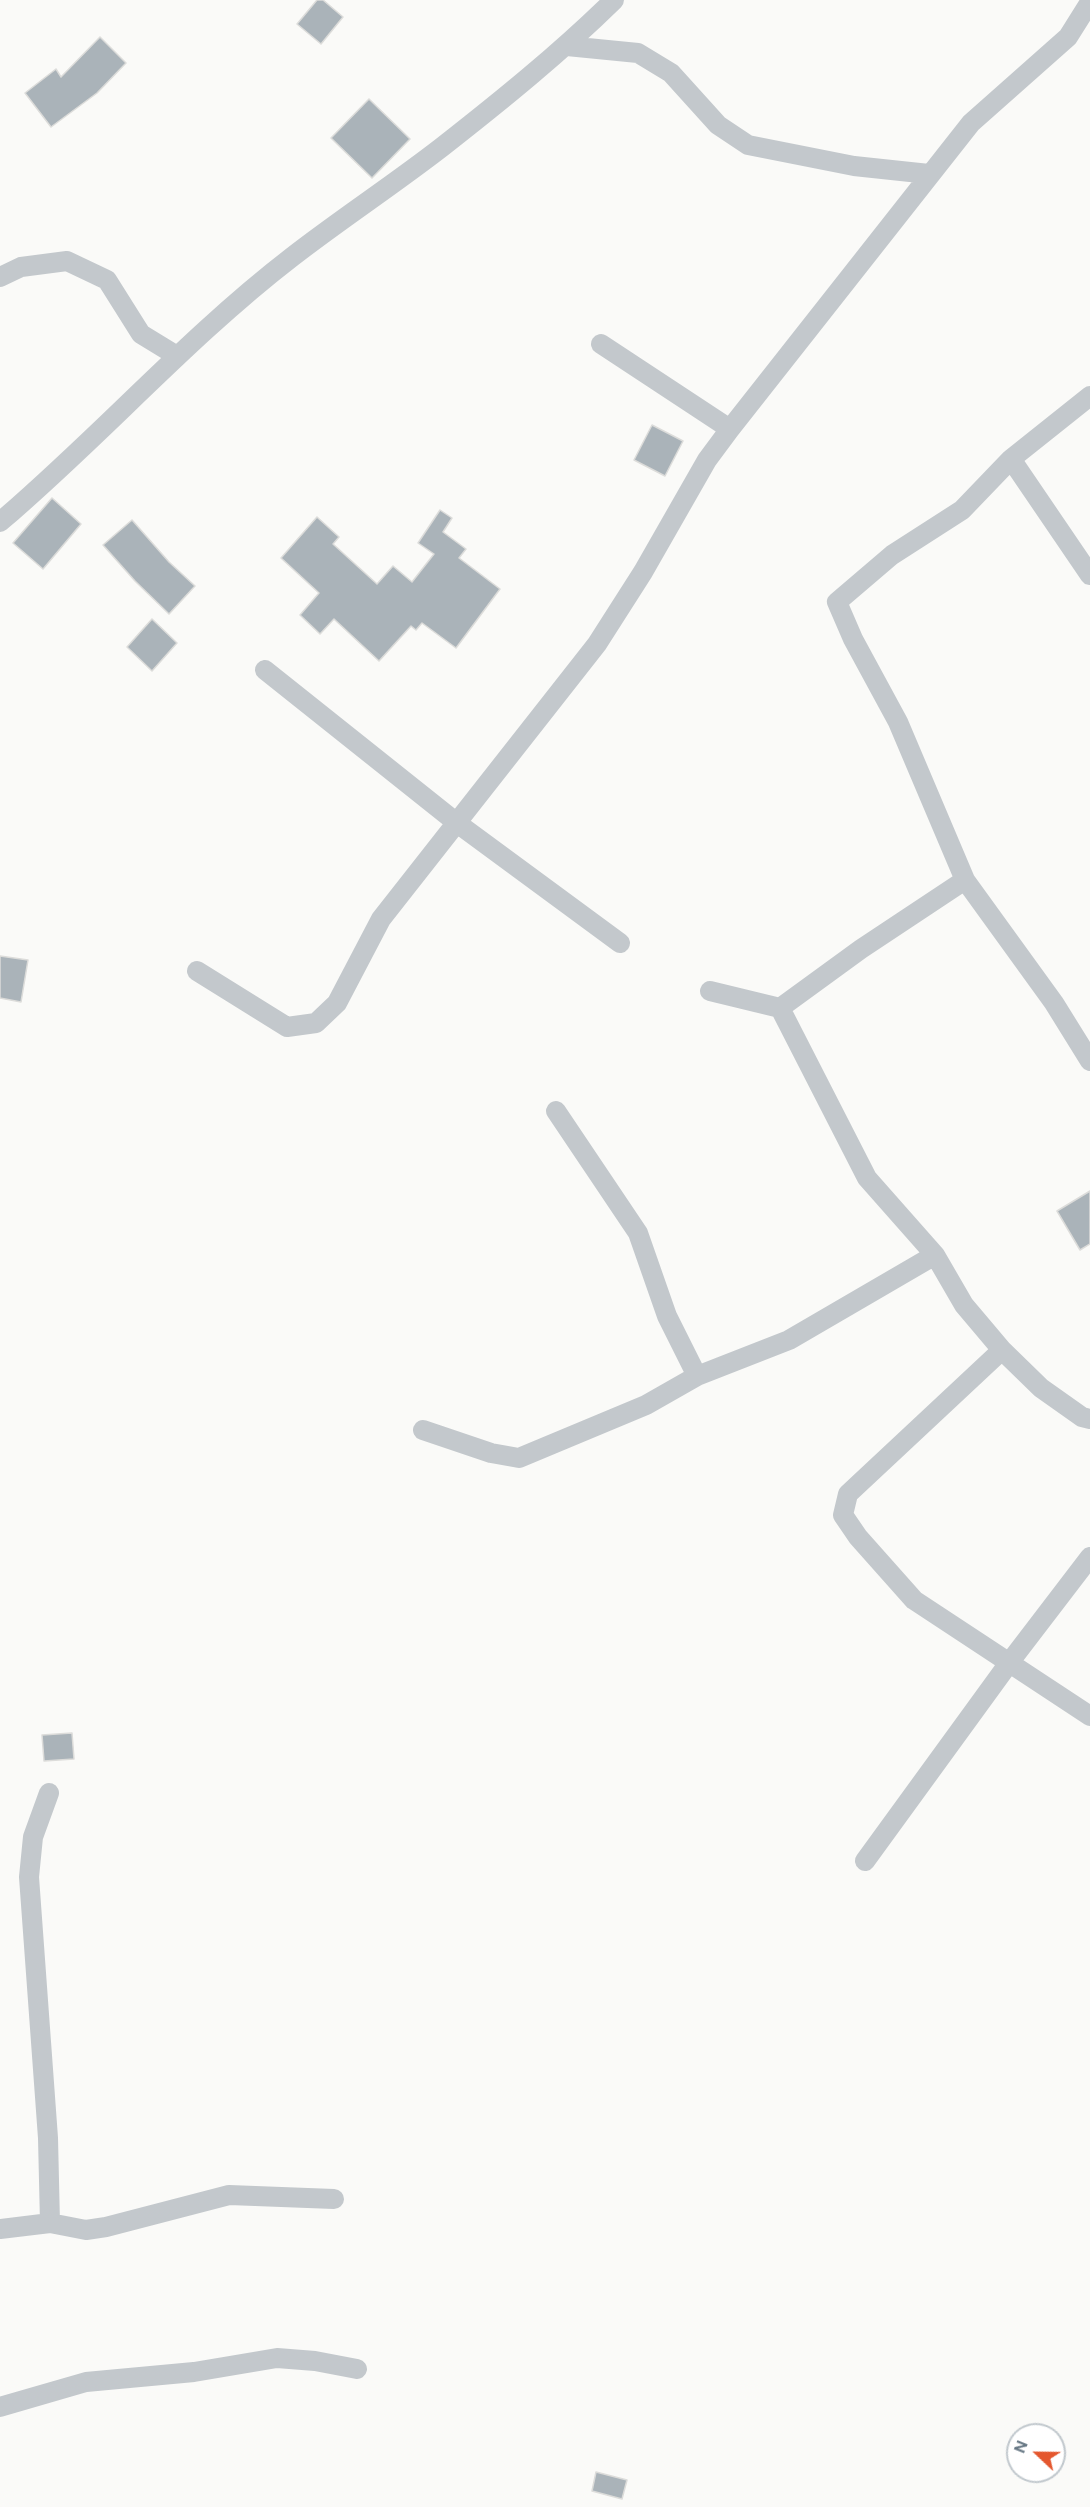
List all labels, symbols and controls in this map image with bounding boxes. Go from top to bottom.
north arrow [1006,2423,1066,2483]
text: N [1009,2437,1033,2456]

